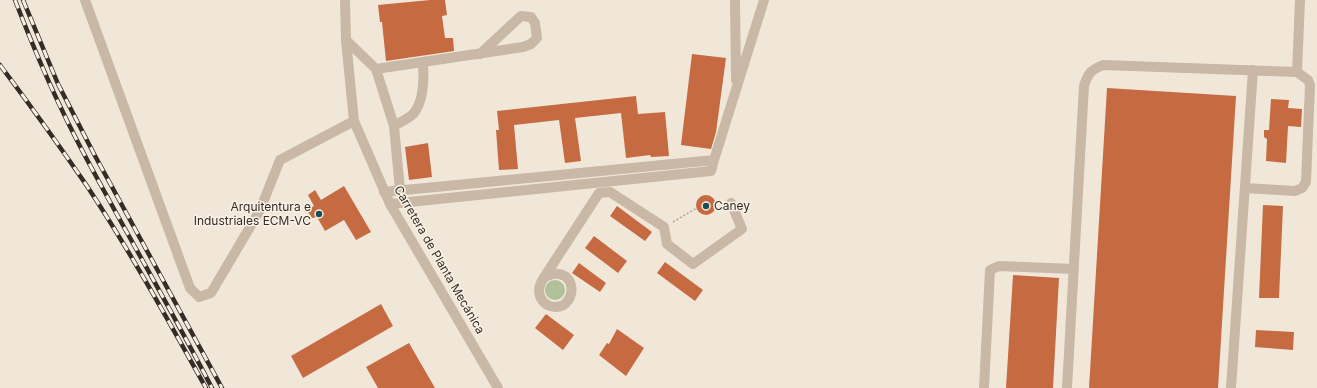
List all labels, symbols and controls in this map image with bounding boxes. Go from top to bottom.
street label: Carretera de Planta Mecánica [391,183,487,337]
place label: Caney [714,199,750,213]
place label: Arquitentura e Industriales ECM-VC [194,200,311,228]
marker: Caney [701,201,711,211]
marker: Arquitentura e Industriales ECM-VC [314,209,324,219]

